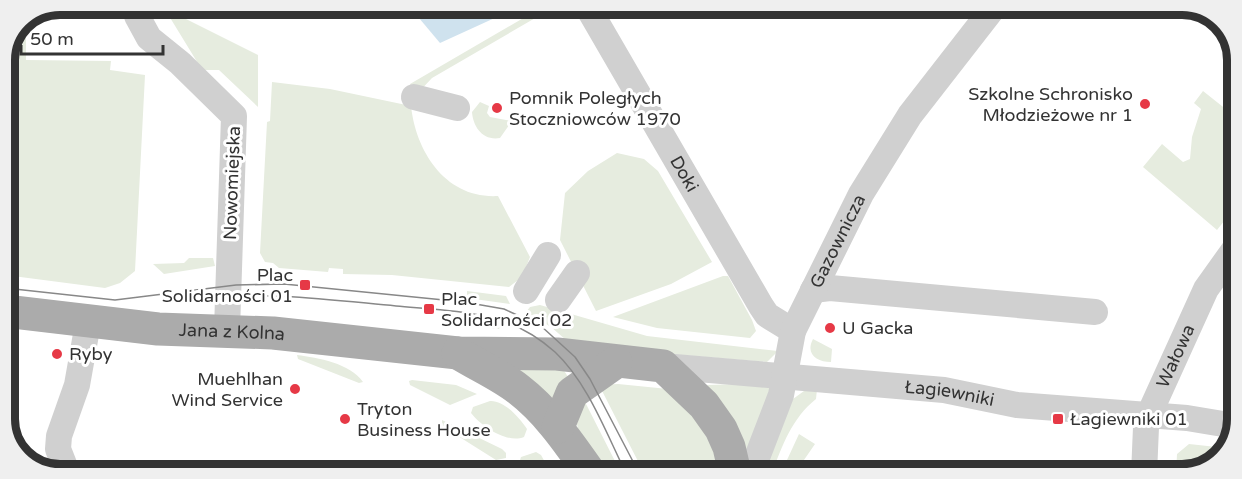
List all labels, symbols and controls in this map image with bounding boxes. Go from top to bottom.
scale bar [21,18,164,56]
text: 50 m [30,28,74,50]
place label: Szkolne Schronisko Młodzieżowe nr 1 [968,83,1133,126]
place label: Pomnik Poległych Stoczniowców 1970 [509,87,681,130]
marker: Szkolne Schronisko Młodzieżowe nr 1 [1138,97,1152,111]
marker: Pomnik Poległych Stoczniowców 1970 [490,101,504,115]
street label: Nowomiejska [219,126,245,240]
street label: Doki [665,152,703,196]
street label: Gazownicza [805,191,870,292]
place label: Plac Solidarności 01 [162,264,293,307]
marker: Plac Solidarności 01 [298,278,312,292]
place label: Plac Solidarności 02 [441,288,572,331]
marker: Plac Solidarności 02 [422,302,436,316]
place label: U Gacka [842,317,913,339]
street label: Jana z Kolna [178,319,286,345]
marker: U Gacka [823,321,837,335]
street label: Wałowa [1152,321,1200,391]
place label: Ryby [69,343,113,365]
marker: Ryby [50,347,64,361]
place label: Muehlhan Wind Service [172,368,283,411]
street label: Łagiewniki [904,376,996,411]
marker: Muehlhan Wind Service [288,382,302,396]
place label: Tryton Business House [357,398,491,441]
place label: Łagiewniki 01 [1070,408,1188,430]
marker: Tryton Business House [338,412,352,426]
marker: Łagiewniki 01 [1051,412,1065,426]

